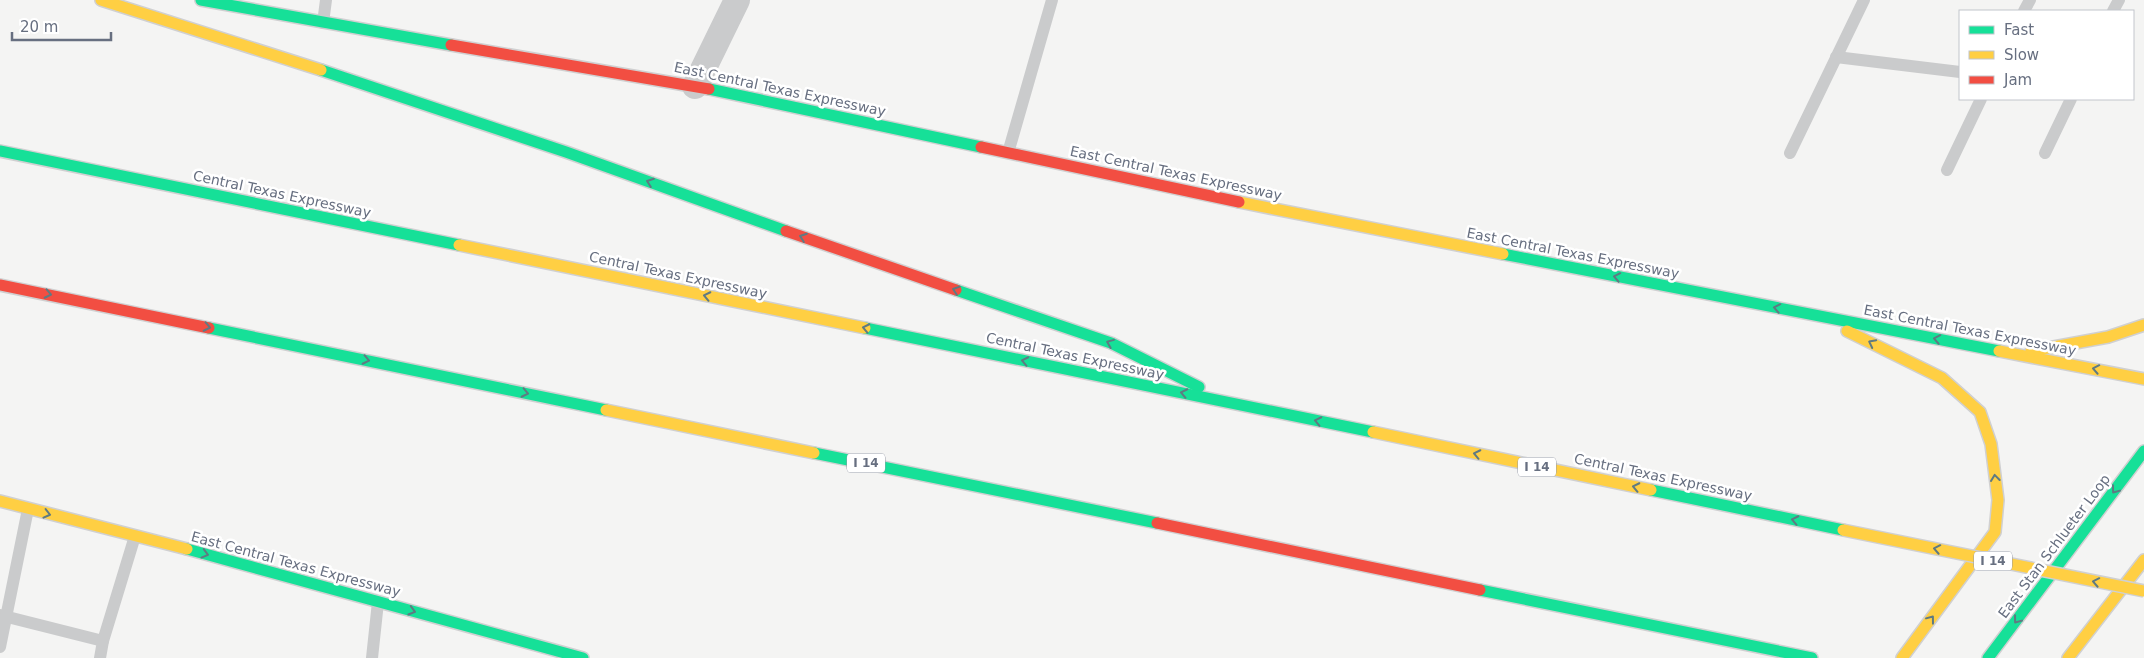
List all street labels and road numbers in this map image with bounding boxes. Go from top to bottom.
street label: East Central Texas Expressway [673,59,887,119]
street label: East Central Texas Expressway [1069,143,1283,203]
street label: Central Texas Expressway [192,167,372,221]
street label: East Central Texas Expressway [1465,225,1681,281]
street label: Central Texas Expressway [588,248,768,302]
street label: East Central Texas Expressway [1862,302,2078,358]
street label: Central Texas Expressway [985,329,1165,383]
street label: Central Texas Expressway [1573,450,1753,504]
road number: I 14 [847,453,885,472]
road number: I 14 [1518,458,1556,477]
street label: East Stan Schlueter Loop [1995,471,2113,621]
street label: East Central Texas Expressway [190,528,402,600]
road number: I 14 [1974,552,2012,570]

